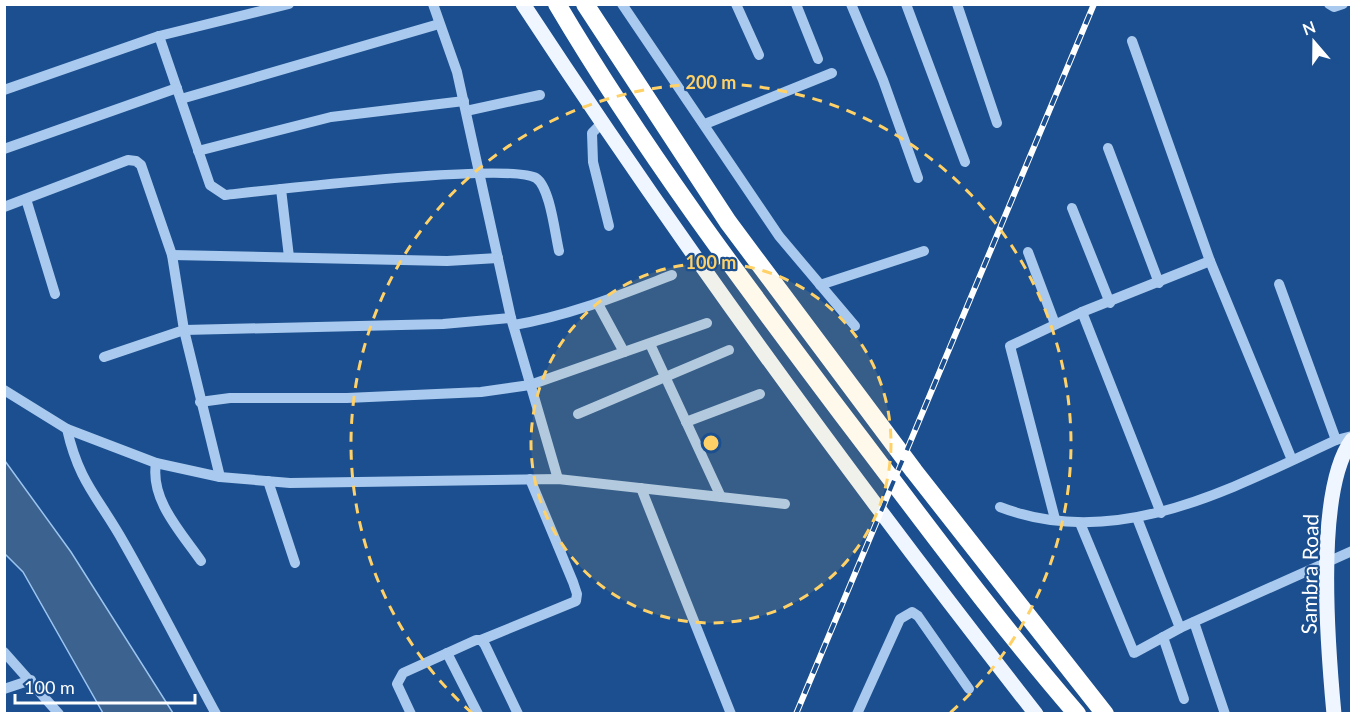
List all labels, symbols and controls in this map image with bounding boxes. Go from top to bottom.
north arrow [1284,12,1344,72]
text: N [1300,16,1318,38]
text: 200 m [686,71,736,93]
text: 100 m [686,251,736,273]
centre of rings [701,433,721,453]
street label: Sambra Road [1295,513,1323,635]
scale bar [15,667,195,705]
text: 100 m [24,676,75,698]

